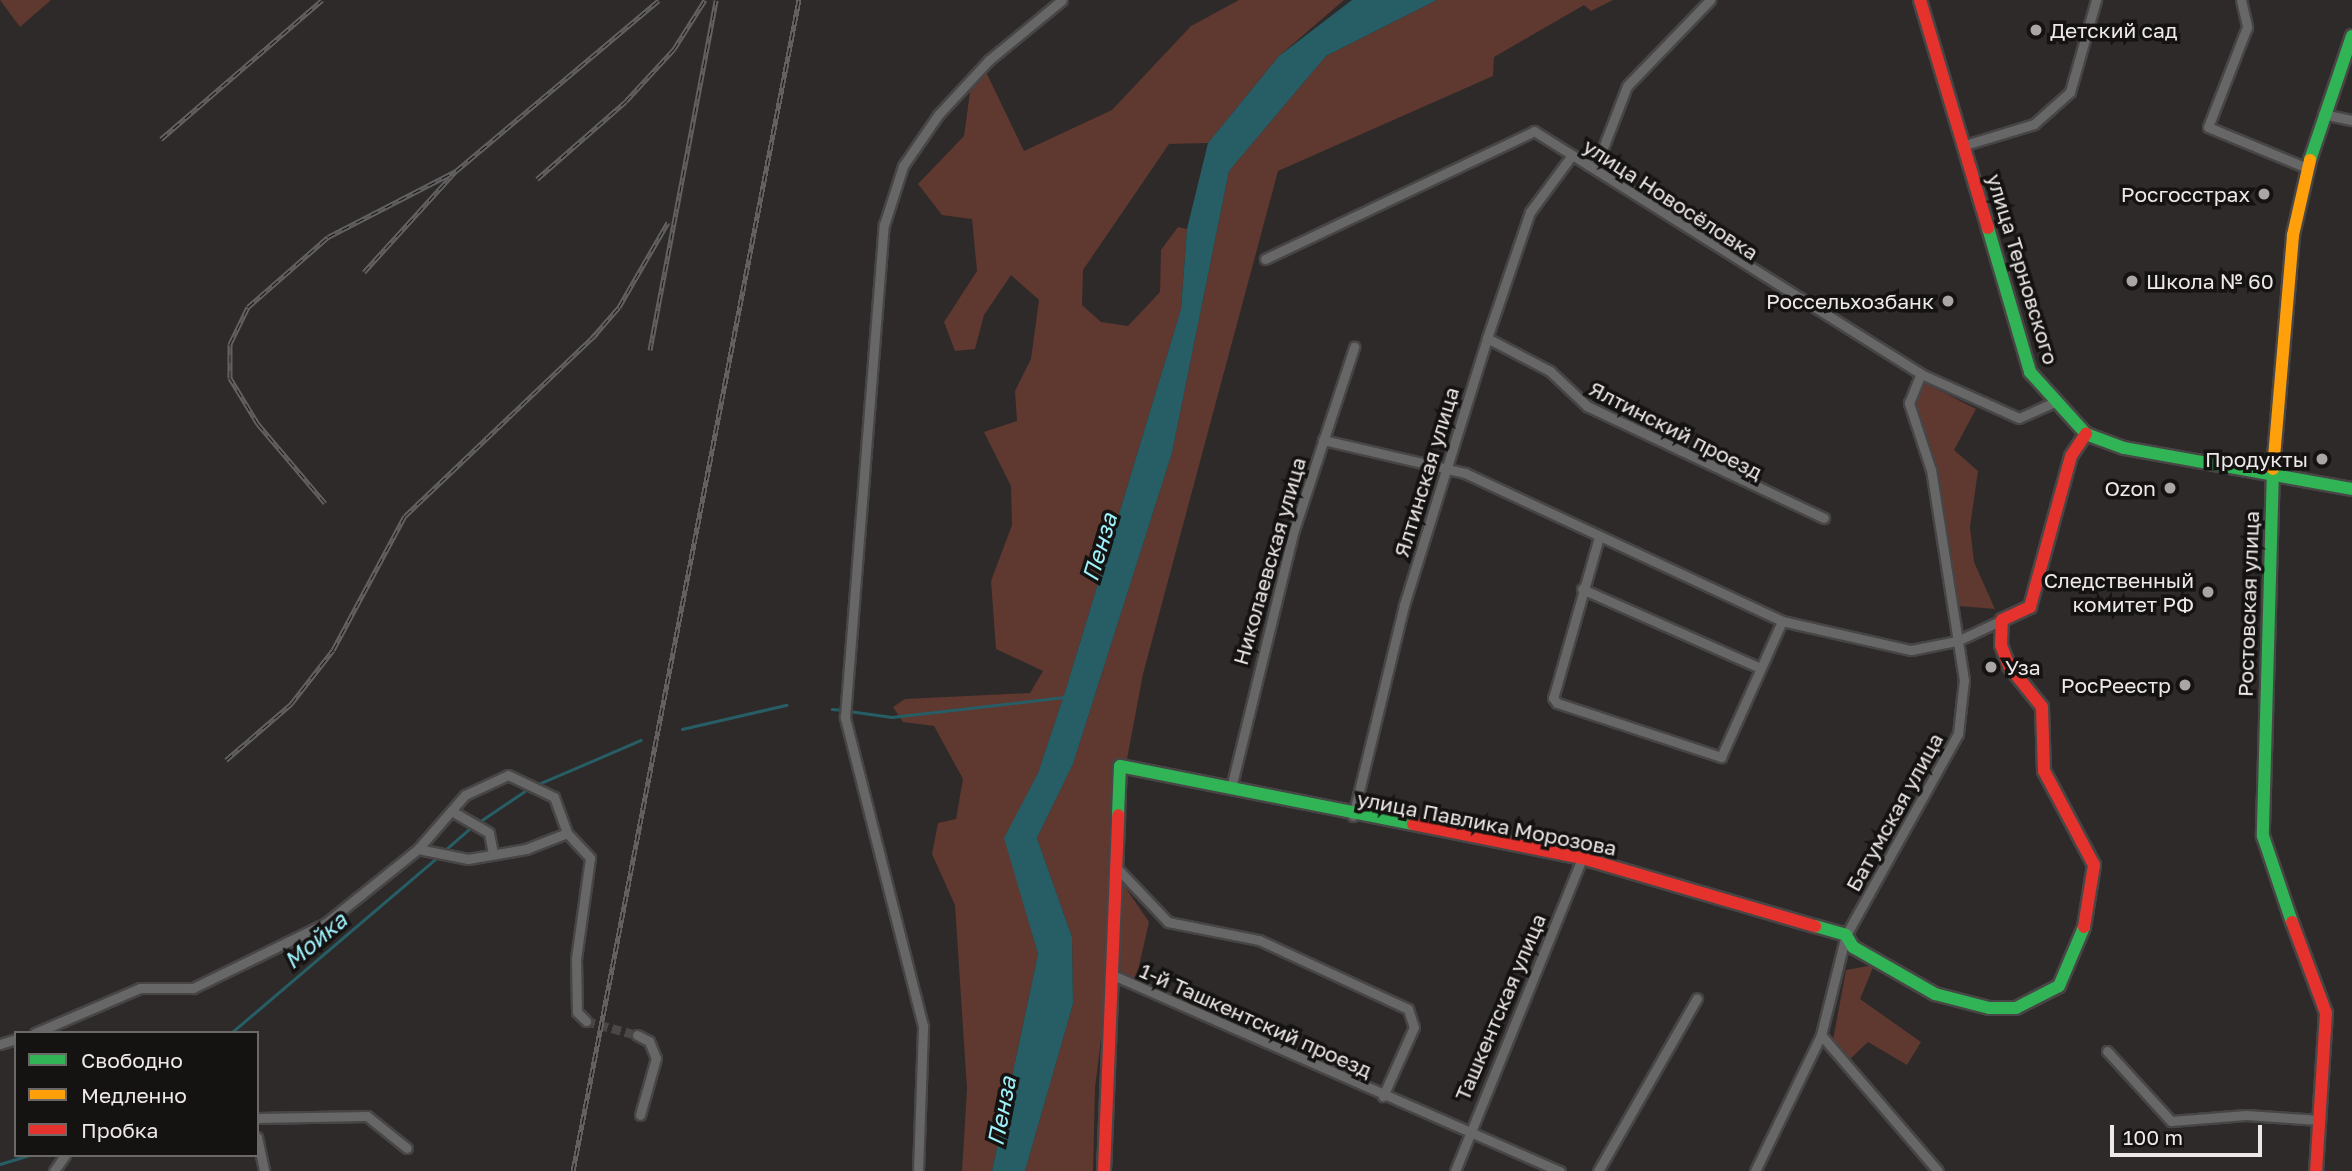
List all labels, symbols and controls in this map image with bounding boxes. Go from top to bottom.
place label: Детский сад [2050,17,2178,43]
marker: Детский сад [2028,22,2044,38]
street label: улица Новосёловка [1579,133,1763,265]
street label: улица Терновского [1982,171,2064,367]
place label: Росгосстрах [2121,181,2250,207]
marker: Росгосстрах [2256,186,2272,202]
place label: Школа № 60 [2146,268,2274,294]
marker: Школа № 60 [2124,273,2140,289]
place label: Россельхозбанк [1766,288,1934,314]
marker: Россельхозбанк [1940,293,1956,309]
street label: Ялтинский проезд [1585,375,1767,485]
street label: Ялтинская улица [1388,384,1464,560]
place label: Продукты [2205,446,2308,472]
marker: Продукты [2314,451,2330,467]
street label: Николаевская улица [1227,454,1311,668]
place label: Ozon [2104,475,2156,501]
marker: Ozon [2162,480,2178,496]
water label: Пенза [1076,510,1122,584]
street label: Ростовская улица [2232,511,2264,697]
place label: Следственный комитет РФ [2044,567,2194,617]
marker: Следственный комитет РФ [2200,584,2216,600]
place label: Уза [2005,654,2041,680]
marker: Уза [1983,659,1999,675]
place label: РосРеестр [2061,672,2171,698]
marker: РосРеестр [2177,677,2193,693]
street label: Батумская улица [1840,728,1948,896]
street label: улица Павлика Морозова [1355,785,1619,861]
water label: Мойка [278,906,352,974]
street label: Ташкентская улица [1449,910,1551,1104]
street label: 1-й Ташкентский проезд [1136,957,1376,1083]
legend [14,1031,259,1157]
text: Свободно [81,1047,183,1073]
water label: Пенза [981,1074,1021,1148]
text: Медленно [81,1082,187,1108]
scale bar [2114,1112,2266,1156]
text: Пробка [81,1117,159,1143]
text: 100 m [2123,1124,2183,1150]

